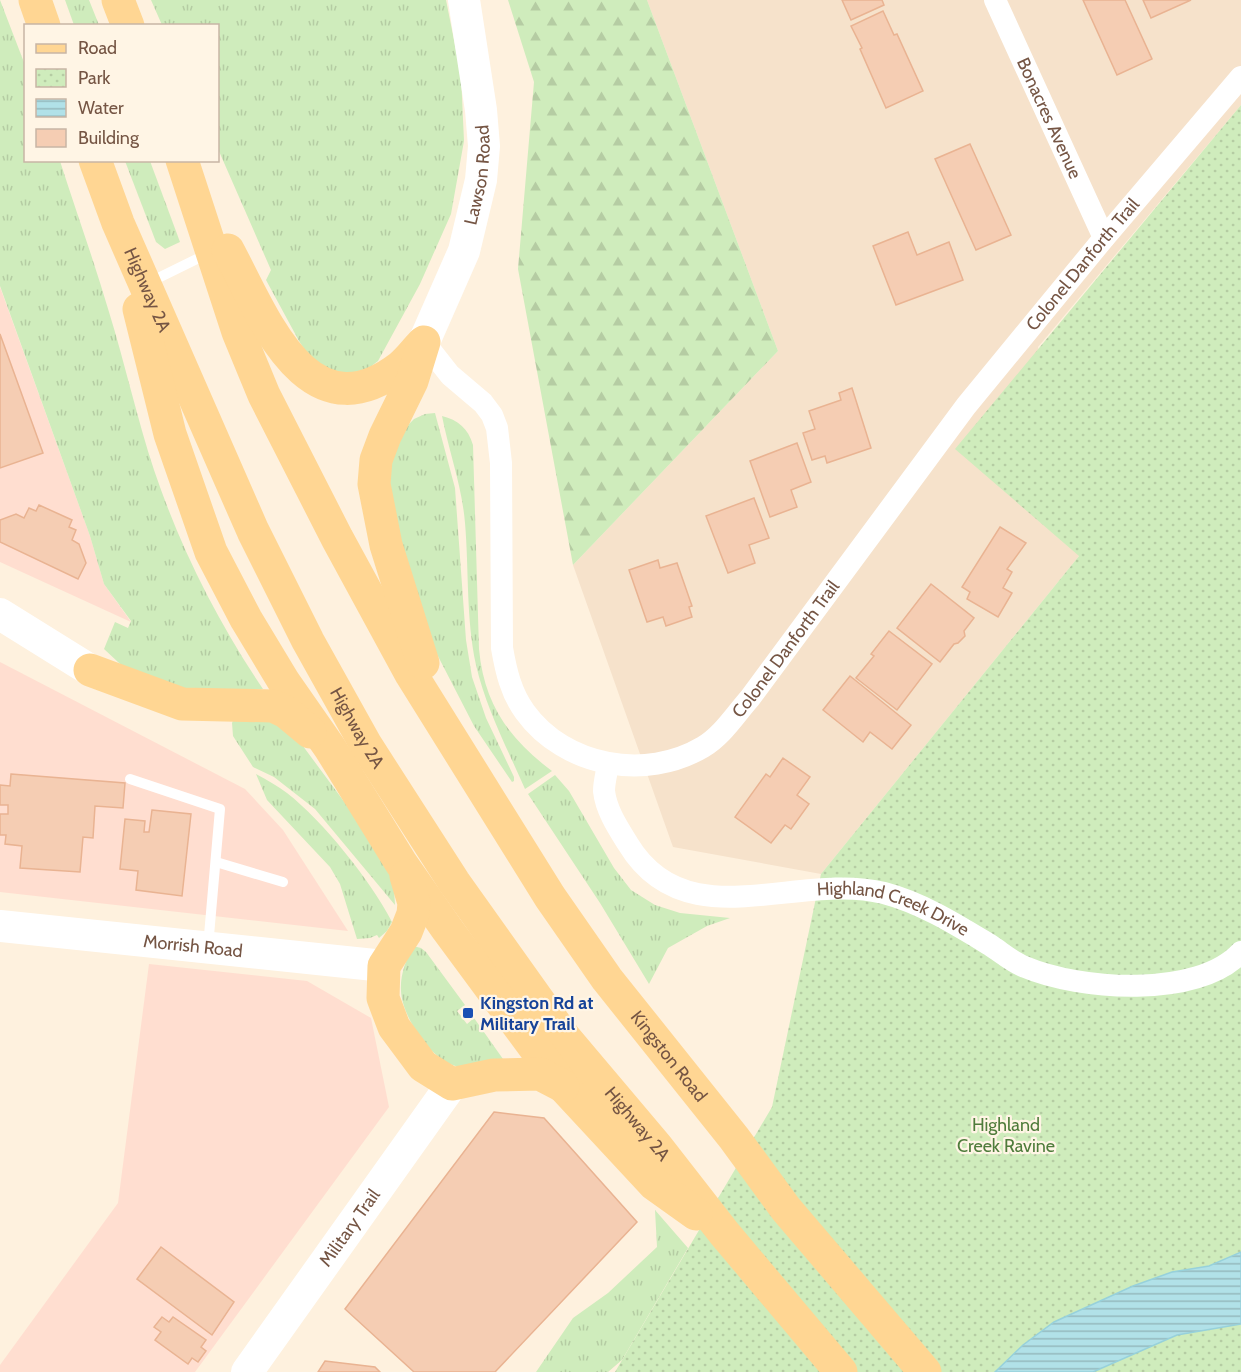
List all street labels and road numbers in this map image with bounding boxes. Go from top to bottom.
street label: Bonacres Avenue [1012,54,1086,182]
street label: Lawson Road [460,124,495,227]
street label: Colonel Danforth Trail [1021,193,1144,335]
street label: Highway 2A [119,244,175,335]
street label: Colonel Danforth Trail [727,576,845,722]
street label: Highway 2A [325,683,389,772]
street label: Highland Creek Drive [816,877,973,941]
street label: Morrish Road [142,930,244,962]
street label: Kingston Road [626,1006,712,1106]
street label: Highway 2A [600,1082,675,1165]
street label: Military Trail [315,1184,385,1271]

